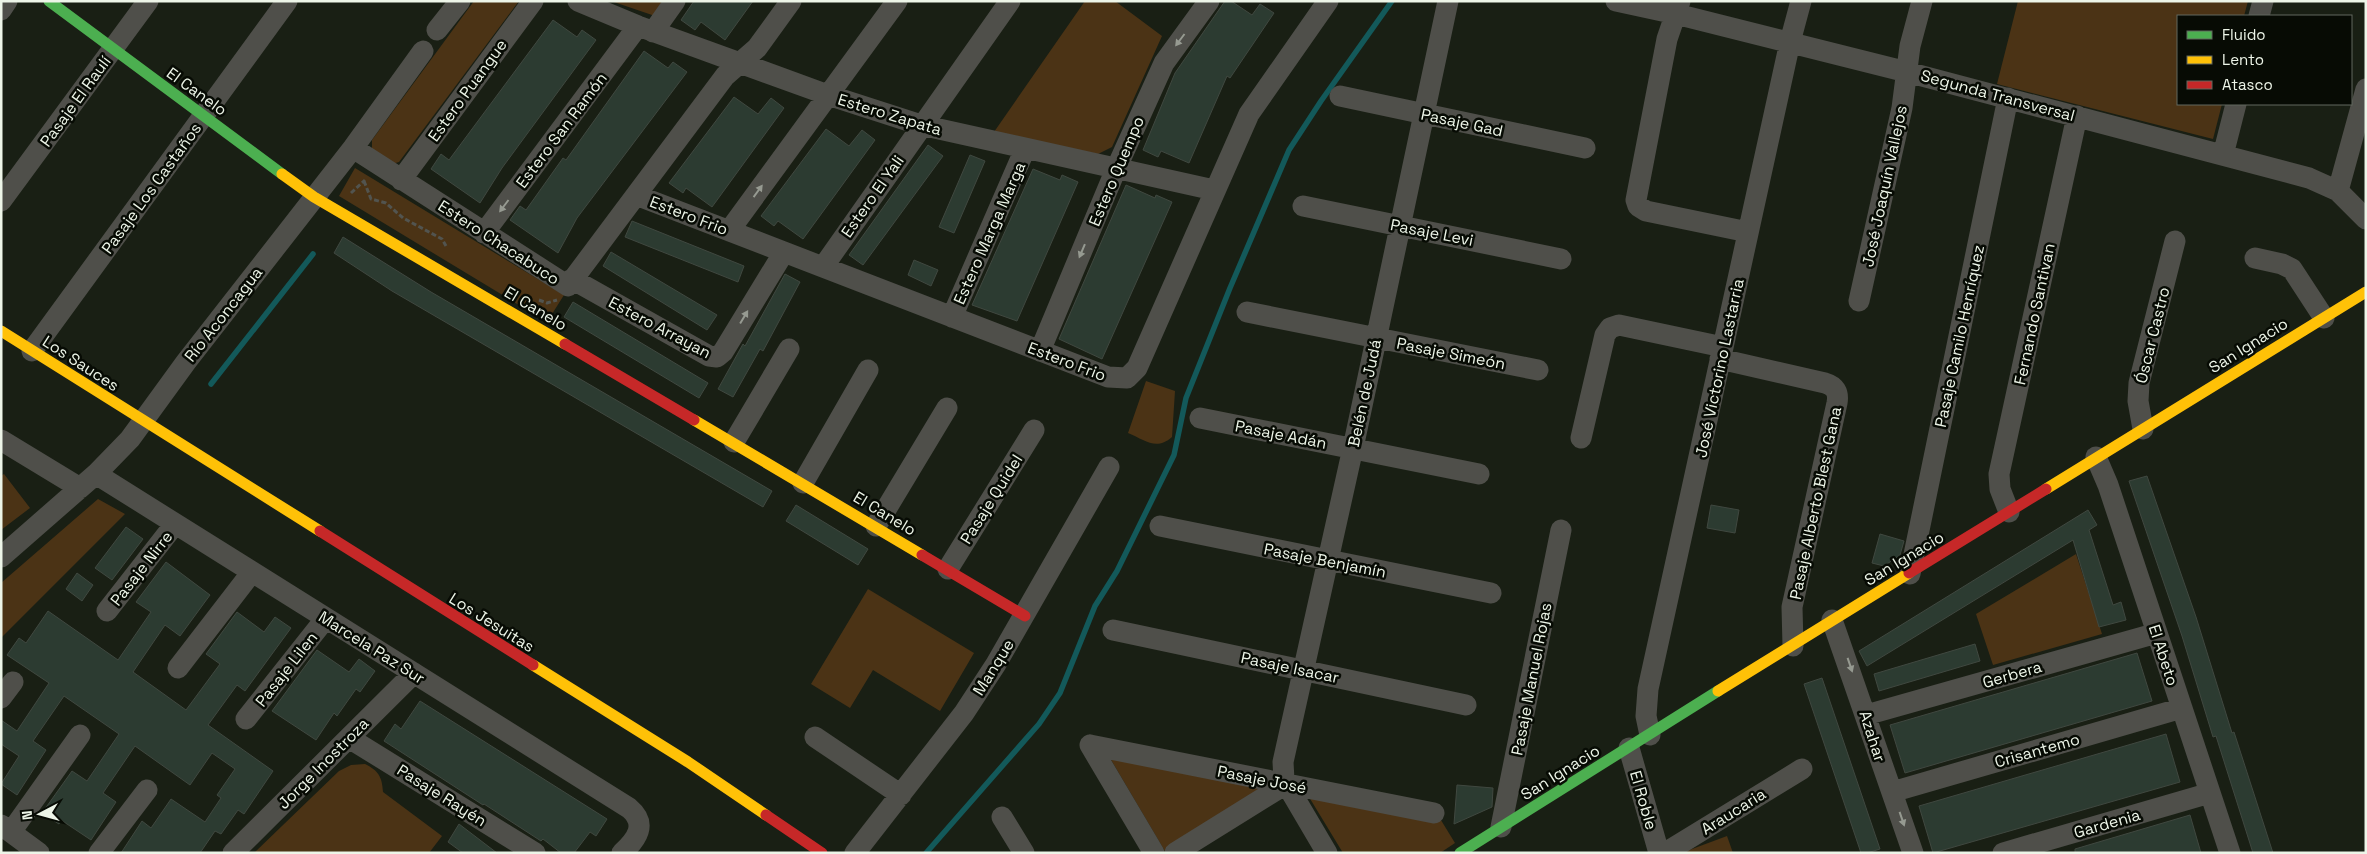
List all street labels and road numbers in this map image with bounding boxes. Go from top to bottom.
street label: Estero Puangue [423,35,512,146]
street label: Pasaje El Raulí [35,52,116,151]
street label: El Canelo [162,62,231,120]
street label: Segunda Transversal [1919,65,2077,126]
street label: Estero San Ramón [511,68,612,192]
street label: Estero Zapata [835,89,944,140]
street label: José Joaquín Vallejos [1857,103,1912,269]
street label: Pasaje Gad [1419,104,1505,141]
street label: Estero Quempo [1084,113,1149,229]
street label: Pasaje Los Castaños [97,119,206,258]
street label: Estero El Yali [836,151,909,242]
street label: Estero Marga Marga [949,159,1030,308]
street label: Estero Frio [647,191,731,240]
street label: Estero Chacabuco [434,195,564,290]
street label: Pasaje Levi [1389,214,1475,251]
street label: Fernando Santivan [2009,241,2060,387]
street label: Pasaje Camilo Henríquez [1930,243,1989,429]
street label: Río Aconcagua [180,263,267,366]
street label: José Victorino Lastarria [1690,277,1749,459]
street label: El Canelo [501,282,571,335]
street label: Óscar Castro [2130,285,2175,386]
street label: Estero Arrayan [605,292,715,363]
street label: San Ignacio [2205,313,2292,378]
street label: Los Sauces [38,331,123,396]
street label: Pasaje Simeón [1395,333,1507,374]
street label: Estero Frio [1025,337,1109,386]
street label: Belén de Judá [1343,337,1386,449]
street label: Pasaje Alberto Blest Gana [1785,405,1846,602]
street label: Pasaje Adán [1233,415,1328,454]
street label: Pasaje Quidel [956,451,1027,548]
street label: El Canelo [850,487,920,540]
street label: San Ignacio [1861,526,1948,590]
street label: Pasaje Nirre [106,527,177,610]
street label: Pasaje Benjamín [1262,538,1388,583]
street label: Los Jesuitas [445,588,538,657]
street label: Pasaje Manuel Rojas [1506,601,1557,757]
street label: Marcela Paz Sur [315,606,429,689]
street label: El Abeto [2144,622,2183,689]
street label: Pasaje Lilen [251,628,322,711]
street label: Manque [968,635,1019,699]
street label: Pasaje Isacar [1239,647,1341,688]
street label: Gerbera [1980,656,2044,693]
street label: Azahar [1854,708,1891,764]
street label: Jorge Inostroza [273,713,373,813]
street label: Crisantemo [1992,728,2082,773]
street label: San Ignacio [1517,740,1604,805]
street label: Pasaje Rayén [393,760,490,831]
street label: Pasaje José [1215,761,1308,798]
street label: El Roble [1625,768,1662,832]
street label: Araucaria [1697,783,1770,840]
street label: Gardenia [2071,804,2143,843]

